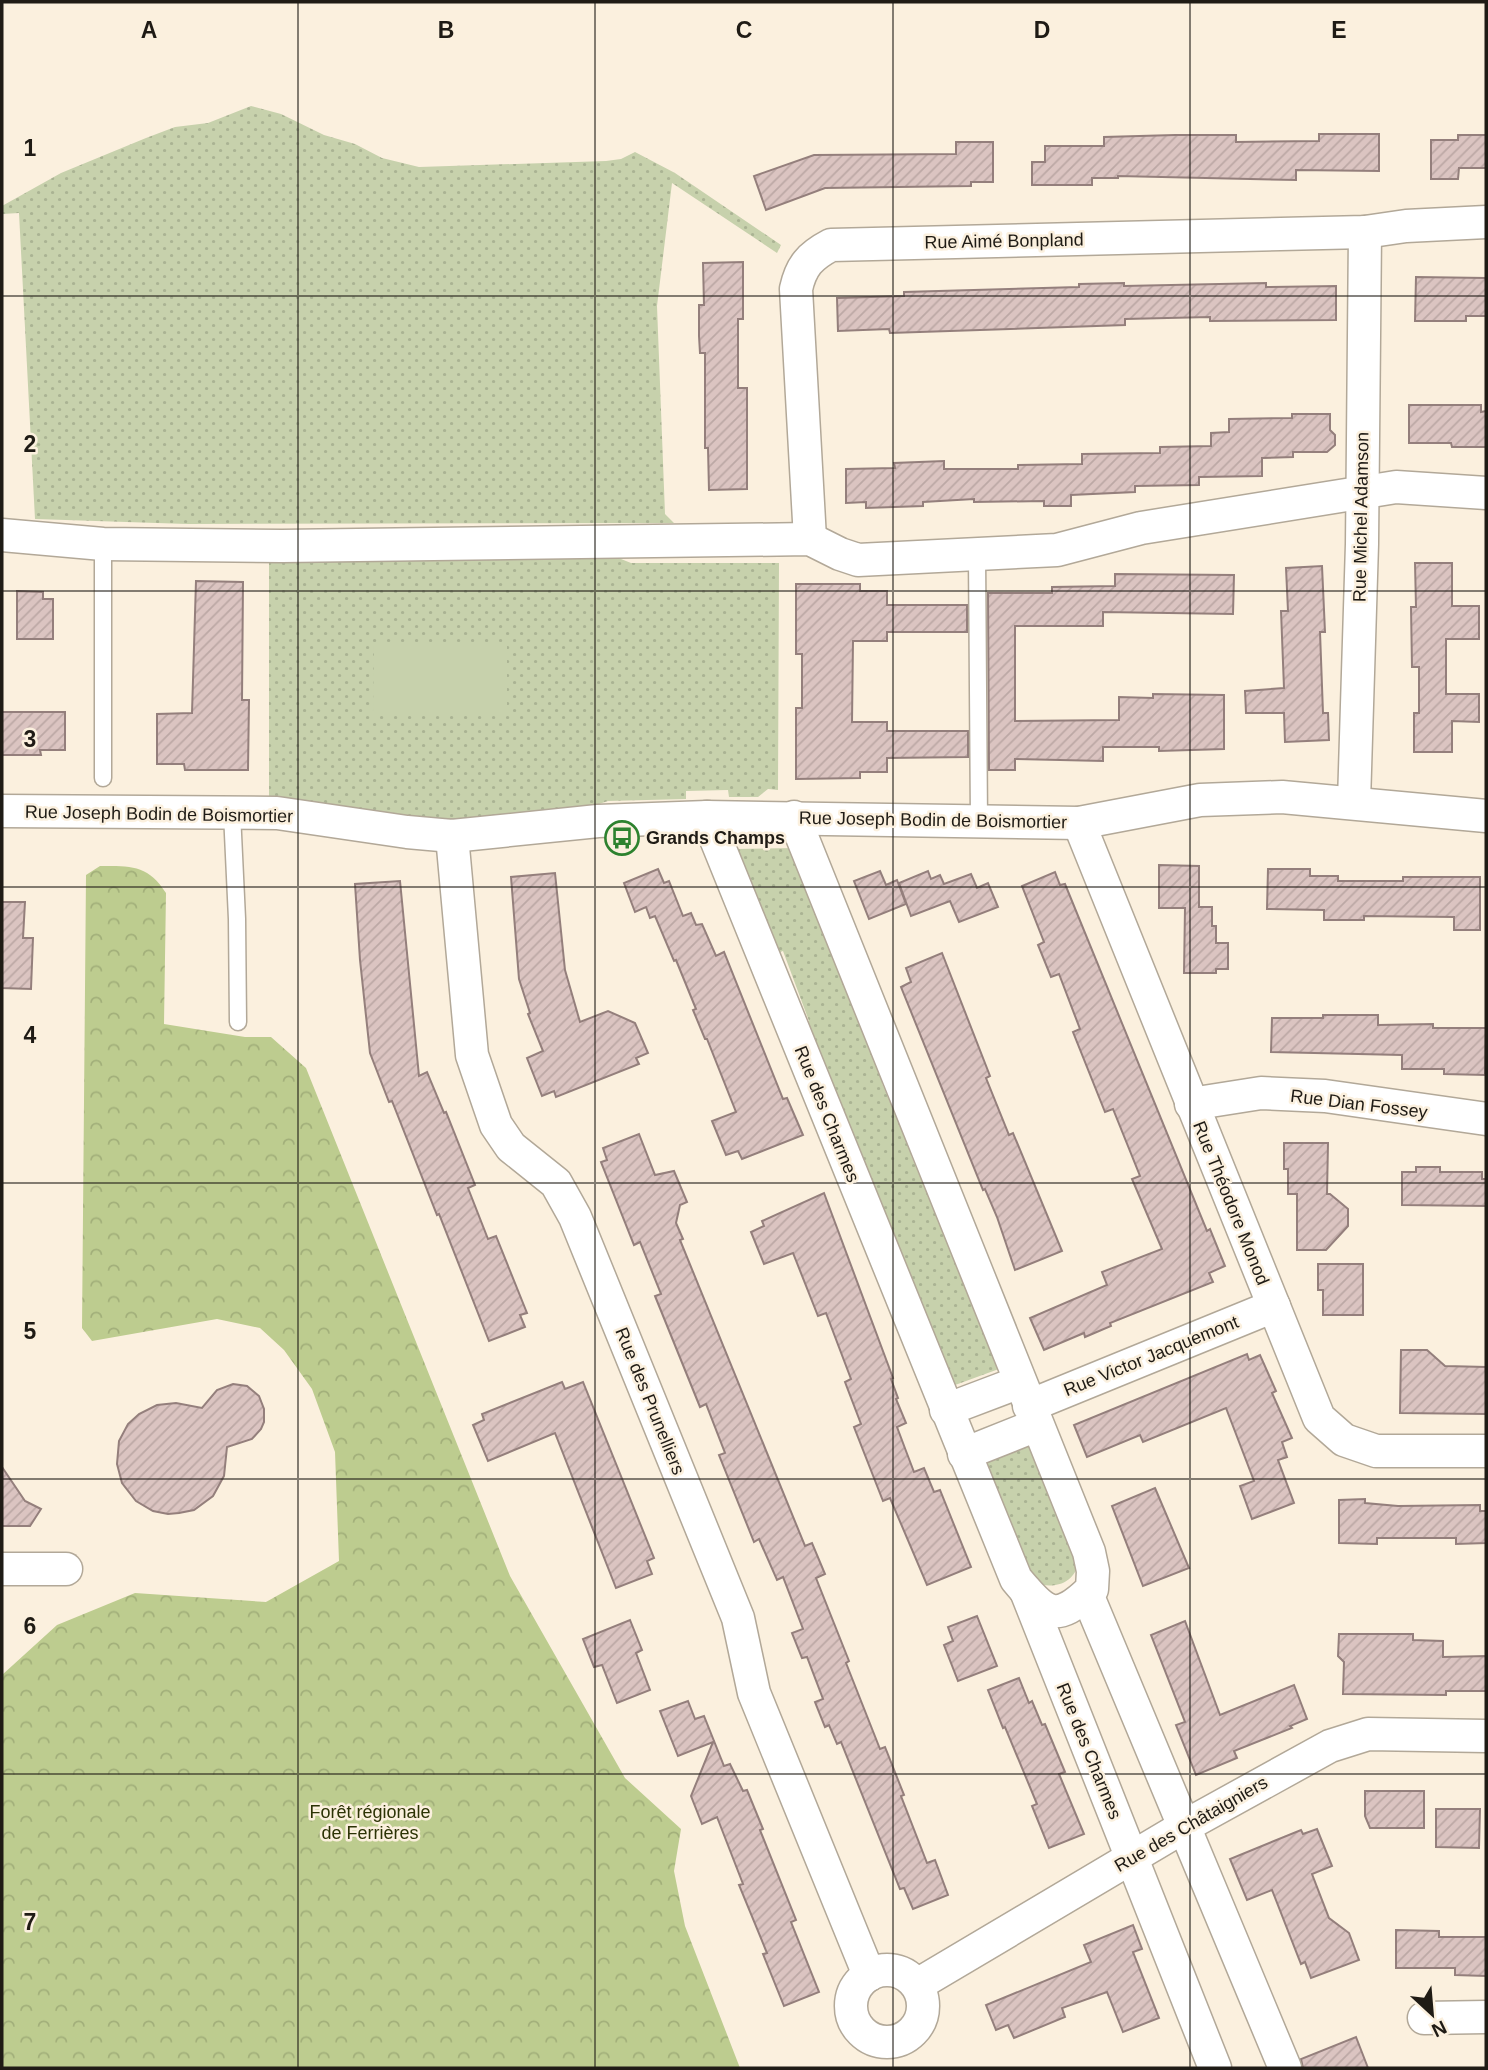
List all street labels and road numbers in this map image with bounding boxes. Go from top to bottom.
street label: Rue Aimé Bonpland [924,230,1084,252]
street label: Rue Michel Adamson [1350,432,1372,602]
street label: Rue Joseph Bodin de Boismortier [25,802,293,826]
street label: Rue Joseph Bodin de Boismortier [799,808,1067,832]
street label: Rue des Charmes [791,1043,863,1185]
street label: Rue Dian Fossey [1289,1086,1429,1122]
street label: Rue Théodore Monod [1189,1118,1273,1288]
street label: Rue Victor Jacquemont [1061,1312,1241,1400]
street label: Rue des Prunelliers [611,1324,689,1478]
street label: Rue des Charmes [1053,1680,1125,1822]
street label: Rue des Châtaigniers [1111,1772,1271,1876]

